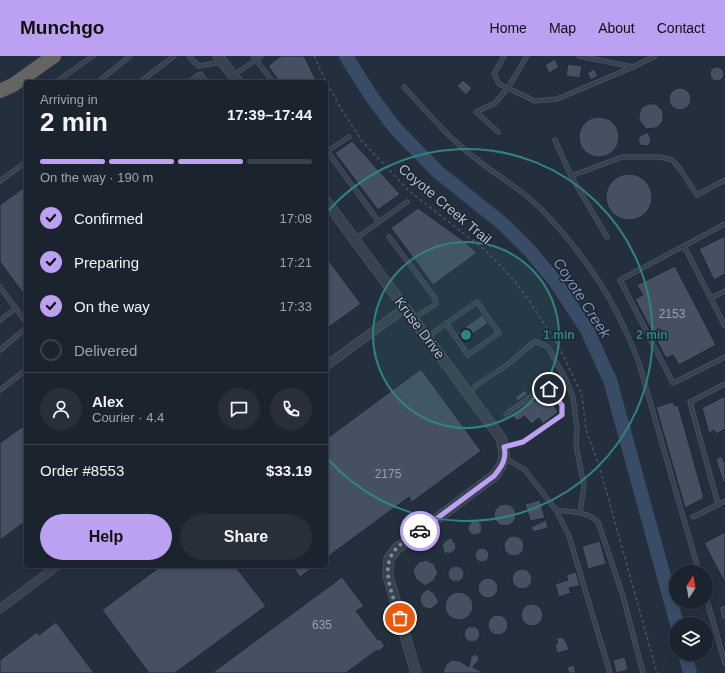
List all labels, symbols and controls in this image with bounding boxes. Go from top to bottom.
text: Munchgo [20,17,104,38]
text: Home [490,20,527,36]
text: Map [549,20,576,36]
text: About [598,20,635,36]
text: Contact [657,20,705,36]
text: Arriving in [40,92,98,107]
text: 17:39–17:44 [227,106,312,123]
text: 2 min [40,107,108,137]
street label: Coyote Creek Trail [395,161,495,247]
text: On the way · 190 m [40,170,153,185]
icon: check [40,207,62,229]
text: Confirmed [74,210,143,227]
text: 17:08 [279,211,312,226]
icon: check [40,251,62,273]
text: Preparing [74,254,139,271]
text: 17:21 [279,255,312,270]
water label: Coyote Creek [550,255,615,342]
street label: Kruse Drive [392,294,449,362]
icon: check [40,295,62,317]
text: On the way [74,298,150,315]
text: 17:33 [279,299,312,314]
house number: 2153 [659,307,686,321]
centre of rings [459,328,473,342]
text: 1 min [543,328,575,342]
text: 2 min [636,328,668,342]
text: Delivered [74,342,137,359]
pin [532,372,566,406]
icon: home [538,378,560,400]
button: person [40,388,82,430]
button: chat [218,388,260,430]
button: phone [270,388,312,430]
text: Alex [92,393,124,410]
text: Courier · 4.4 [92,410,164,425]
text: Order #8553 [40,462,124,479]
text: $33.19 [266,462,312,479]
house number: 2175 [375,467,402,481]
courier [400,511,440,551]
button: Help [40,514,172,560]
button: Share [180,514,312,560]
icon: car [409,520,431,542]
north arrow [669,565,713,609]
map controls [669,565,713,661]
pin [383,601,417,635]
icon: bag [389,607,411,629]
button: layers [669,617,713,661]
house number: 635 [312,618,332,632]

